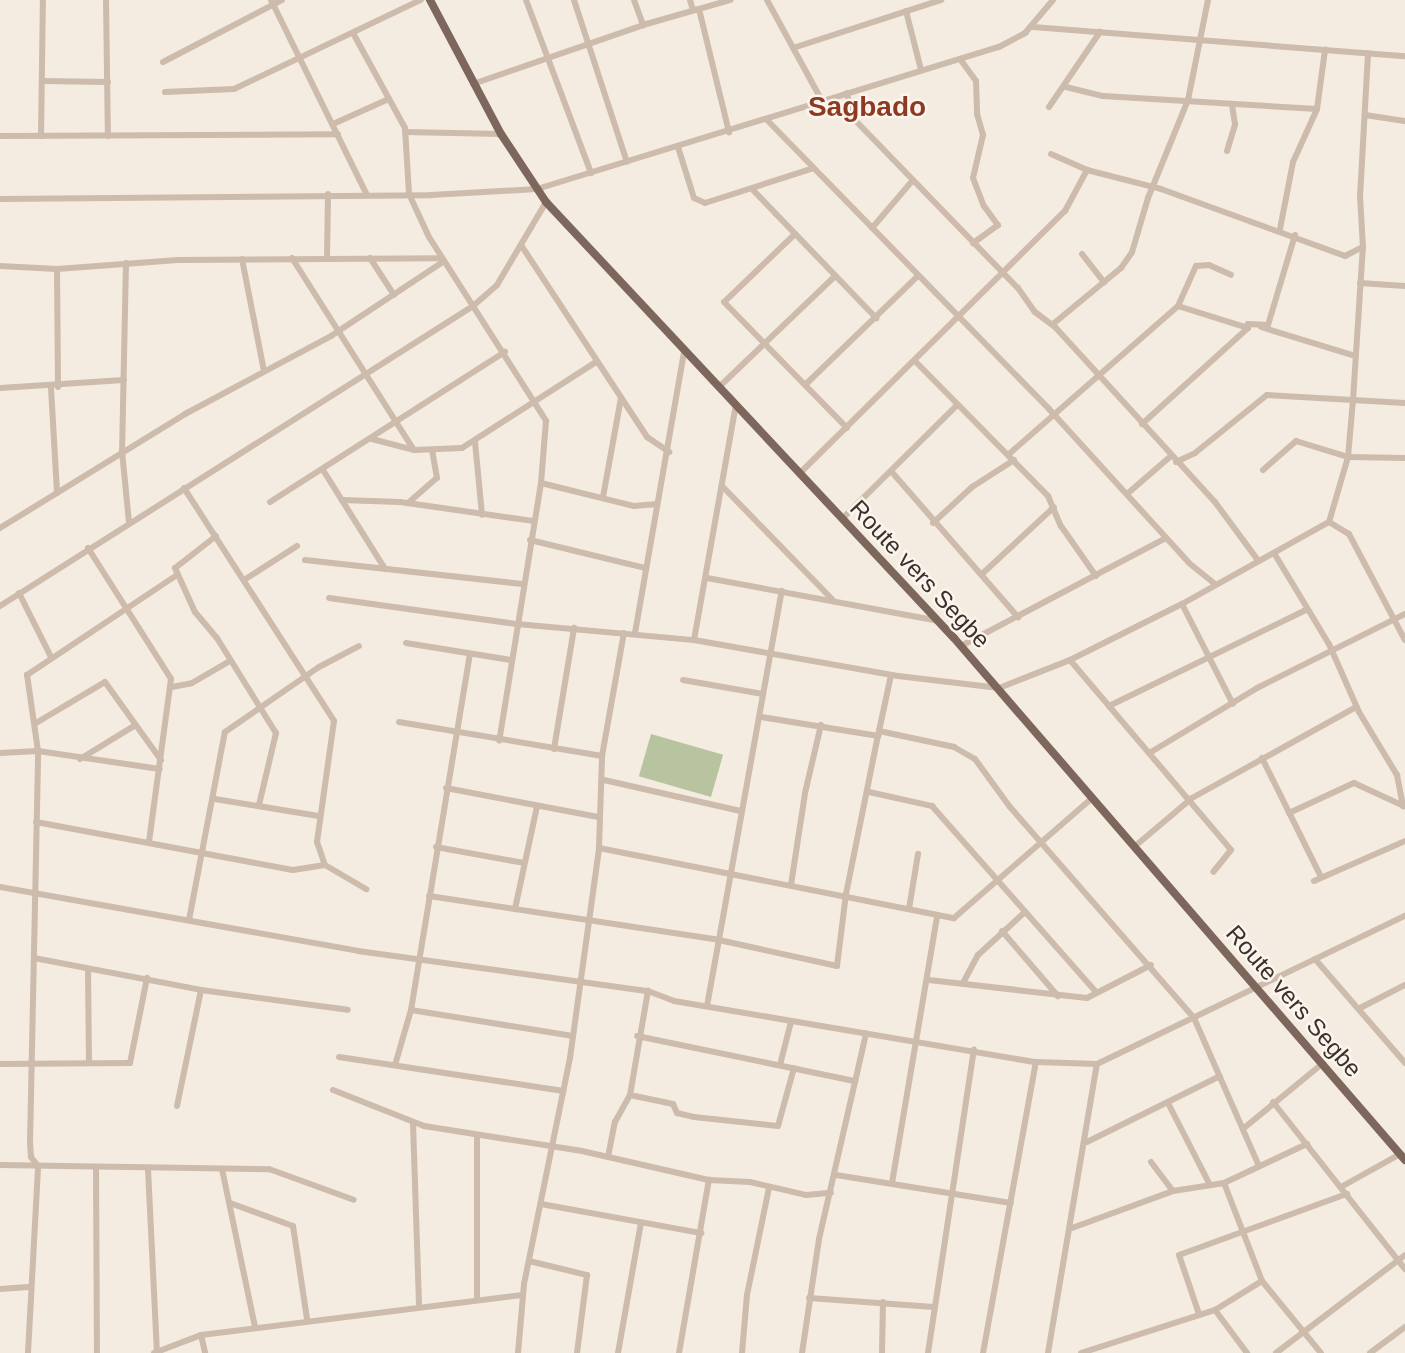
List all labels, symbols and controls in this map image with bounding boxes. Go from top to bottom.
district label: Sagbado [808,90,926,124]
street label: Route vers Segbe [844,494,996,654]
street label: Route vers Segbe [1220,919,1368,1083]

